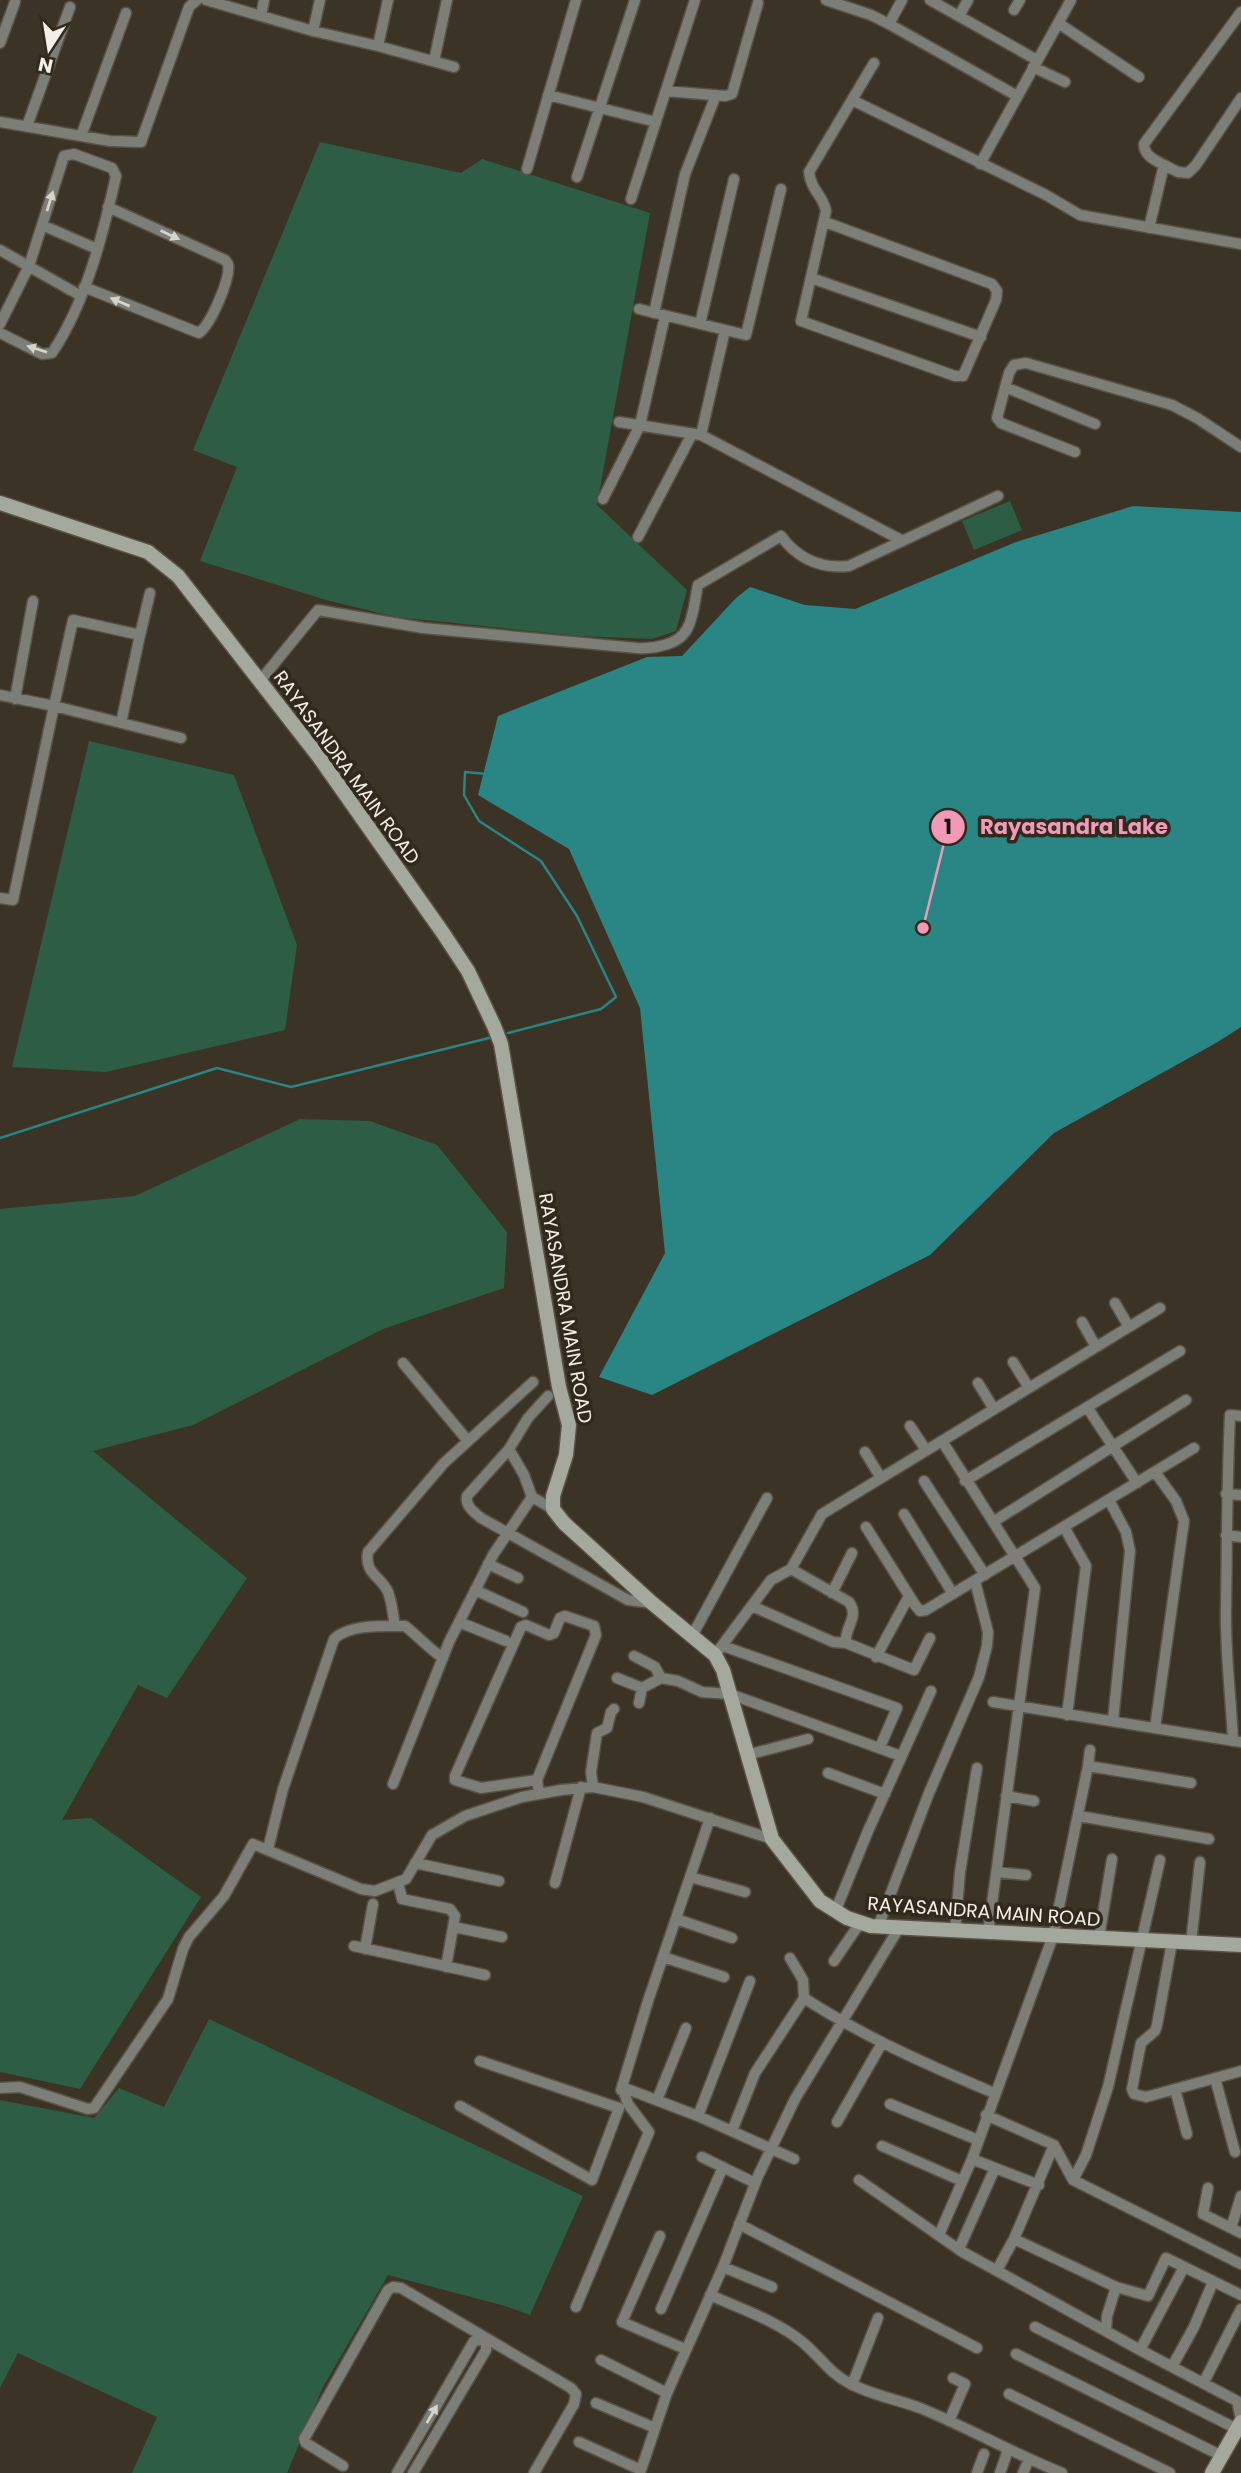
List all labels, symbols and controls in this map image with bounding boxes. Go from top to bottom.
north arrow [14,14,84,84]
text: N [36,50,55,80]
one-way arrow [45,190,55,211]
one-way arrow [160,229,180,241]
one-way arrow [110,296,130,308]
one-way arrow [26,344,47,354]
street label: RAYASANDRA MAIN ROAD [267,665,426,870]
callout: Rayasandra Lake [931,806,1181,848]
text: 1 [944,812,952,841]
text: Rayasandra Lake [980,812,1168,841]
street label: RAYASANDRA MAIN ROAD [532,1191,599,1425]
street label: RAYASANDRA MAIN ROAD [867,1890,1101,1933]
one-way arrow [425,2405,438,2424]

